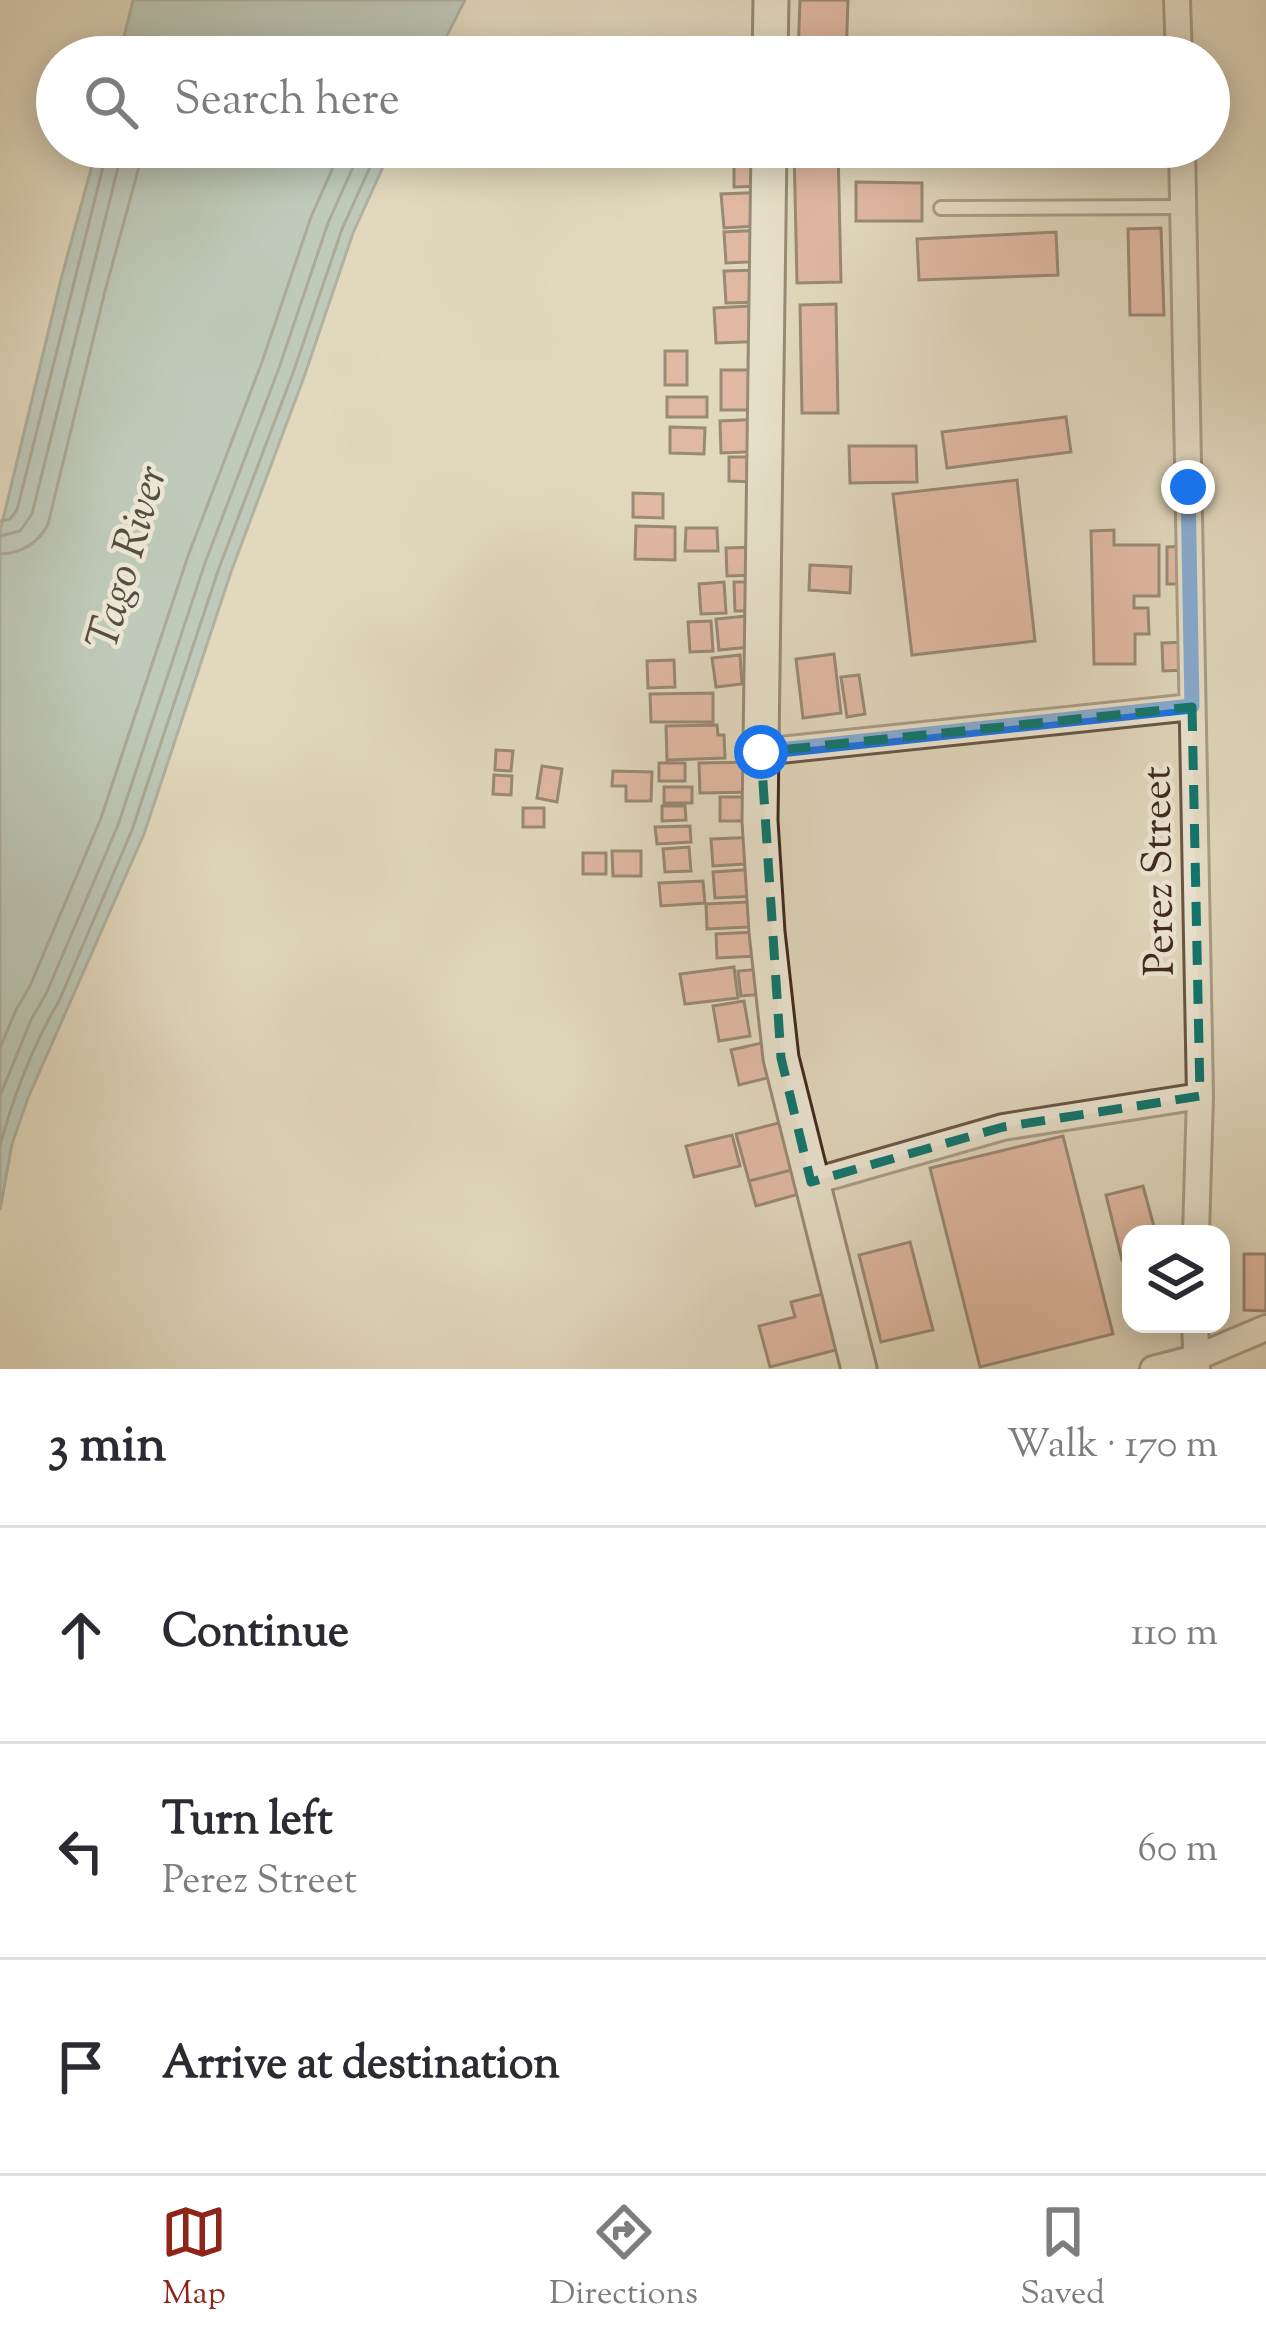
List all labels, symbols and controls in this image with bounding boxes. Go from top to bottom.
search box [36,36,1230,168]
icon: search [78,69,144,135]
text: Search here [174,70,400,135]
water label: Tago River [73,458,188,658]
route end [1161,460,1215,514]
route start [734,725,788,779]
street label: Perez Street [1129,765,1193,976]
map controls [1122,1225,1230,1333]
button: layers [1122,1225,1230,1333]
text: 3 min [48,1411,166,1484]
text: Walk · 170 m [1007,1419,1218,1475]
icon: ahead [48,1602,114,1668]
text: Continue [162,1602,349,1667]
text: 110 m [1131,1607,1218,1663]
text: Turn left [162,1790,333,1855]
icon: left [48,1818,114,1884]
text: 60 m [1137,1823,1218,1879]
text: Perez Street [162,1855,357,1911]
icon: arrive [48,2034,114,2100]
text: Arrive at destination [162,2034,560,2099]
tab: Map [161,2199,227,2319]
tab: Directions [549,2199,698,2319]
tab: Saved [1020,2199,1105,2319]

